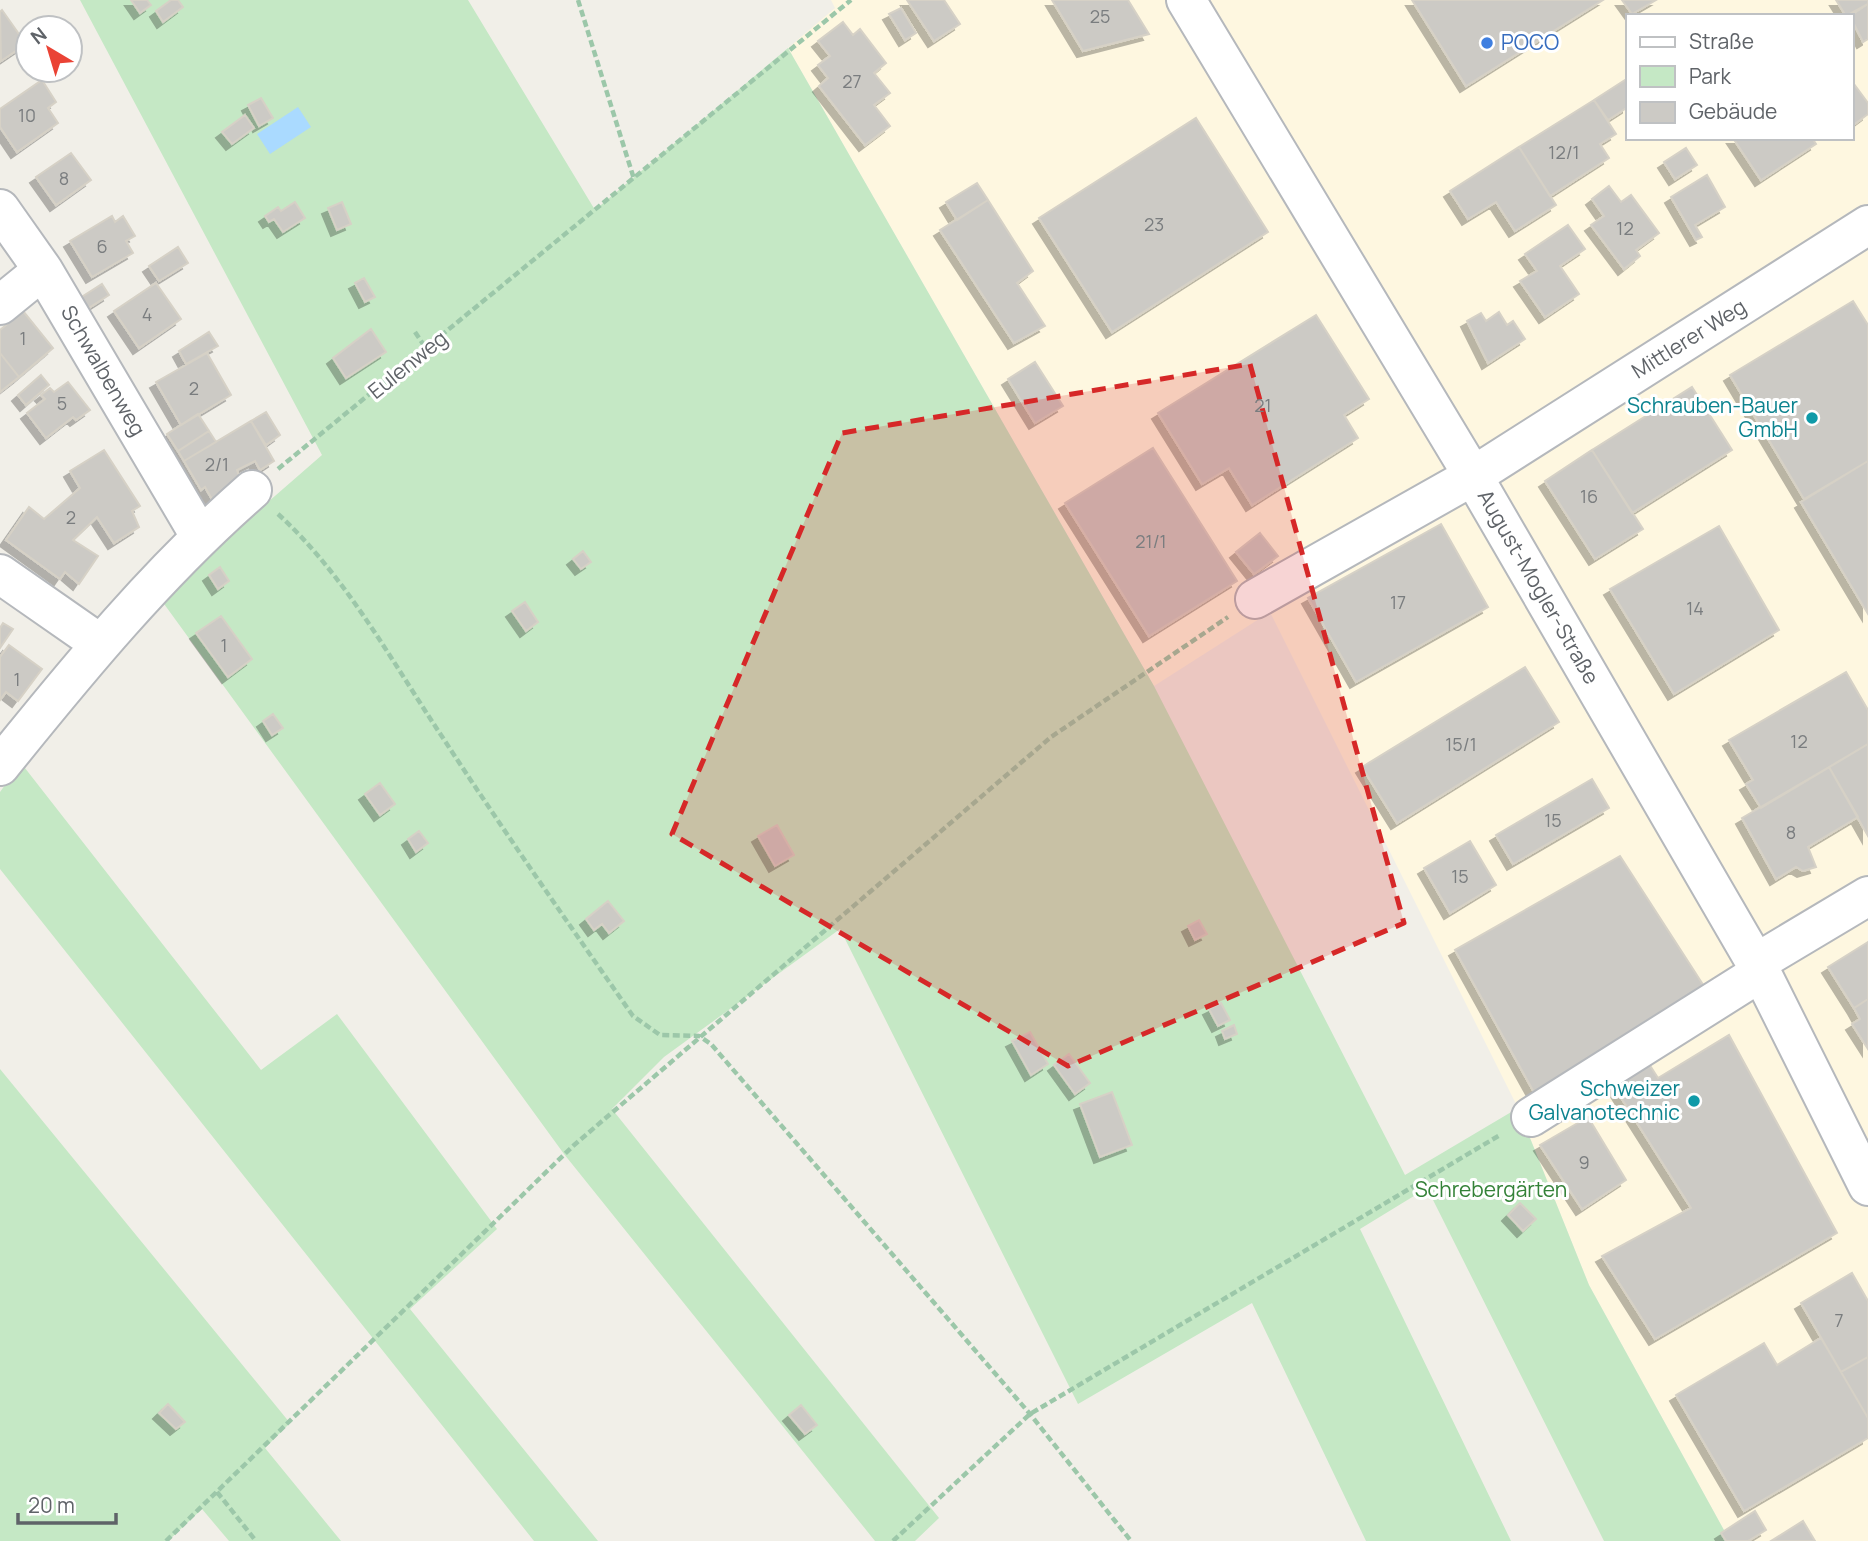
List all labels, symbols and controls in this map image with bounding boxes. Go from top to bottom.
house number: 25 [1090,4,1110,28]
north arrow [14,14,84,84]
legend [1626,14,1854,140]
text: N [25,21,52,50]
text: Straße [1689,27,1754,55]
place label: POCO [1501,28,1559,56]
marker: POCO [1479,35,1495,51]
text: Park [1689,62,1731,90]
house number: 27 [842,69,862,93]
text: Gebäude [1689,97,1777,125]
house number: 10 [18,103,36,127]
house number: 12/1 [1548,140,1580,164]
house number: 8 [59,166,69,190]
house number: 23 [1144,212,1164,236]
house number: 12 [1616,216,1634,240]
house number: 6 [96,234,108,258]
street label: Mittlerer Weg [1626,292,1751,384]
street label: Schwalbenweg [55,300,153,441]
house number: 4 [142,302,152,326]
street label: Eulenweg [362,324,453,405]
house number: 1 [19,326,27,350]
house number: 2 [189,376,199,400]
house number: 5 [57,391,67,415]
place label: Schrauben-Bauer GmbH [1627,391,1798,443]
house number: 21 [1254,393,1272,417]
marker: Schrauben-Bauer GmbH [1804,410,1820,426]
house number: 2/1 [205,452,229,476]
street label: August-Mogler-Straße [1472,484,1606,689]
house number: 16 [1580,484,1598,508]
house number: 2 [66,505,76,529]
house number: 21/1 [1135,529,1167,553]
house number: 17 [1390,590,1406,614]
house number: 14 [1686,596,1704,620]
house number: 1 [220,633,228,657]
house number: 1 [13,667,21,691]
house number: 12 [1790,729,1808,753]
house number: 15/1 [1445,732,1477,756]
house number: 15 [1544,808,1562,832]
house number: 8 [1786,820,1796,844]
house number: 15 [1451,864,1469,888]
place label: Schweizer Galvanotechnic [1529,1074,1680,1126]
marker: Schweizer Galvanotechnic [1686,1093,1702,1109]
house number: 9 [1578,1150,1590,1174]
park label: Schrebergärten [1415,1175,1567,1203]
house number: 7 [1834,1308,1844,1332]
scale bar [18,1482,116,1526]
text: 20 m [28,1491,75,1519]

